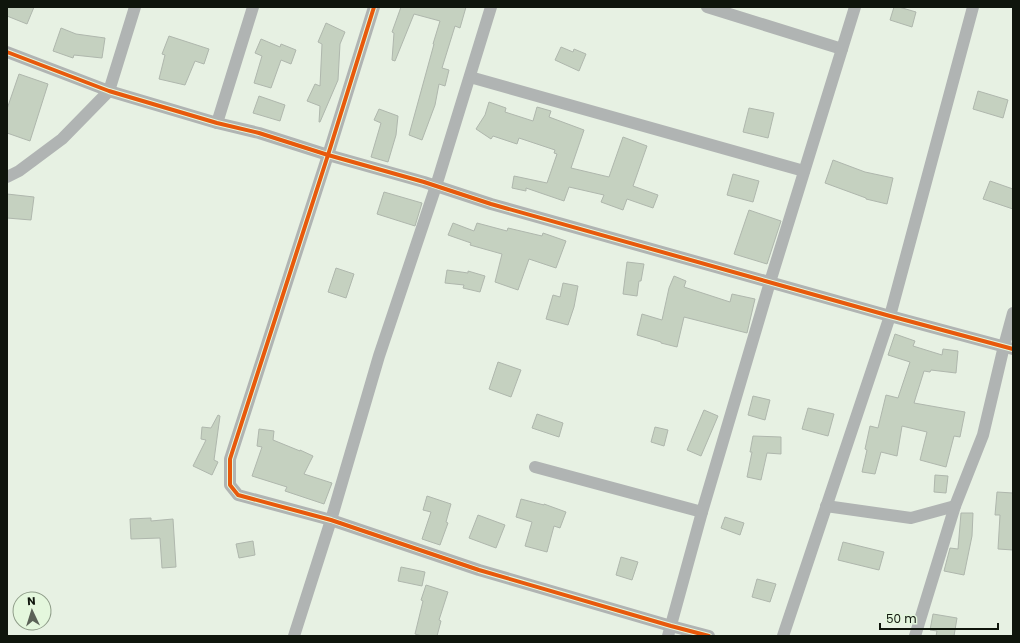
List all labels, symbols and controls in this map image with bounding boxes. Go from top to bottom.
north arrow [12,591,52,631]
text: N [27,593,36,609]
scale bar [880,605,998,631]
text: 50 m [886,610,917,627]

